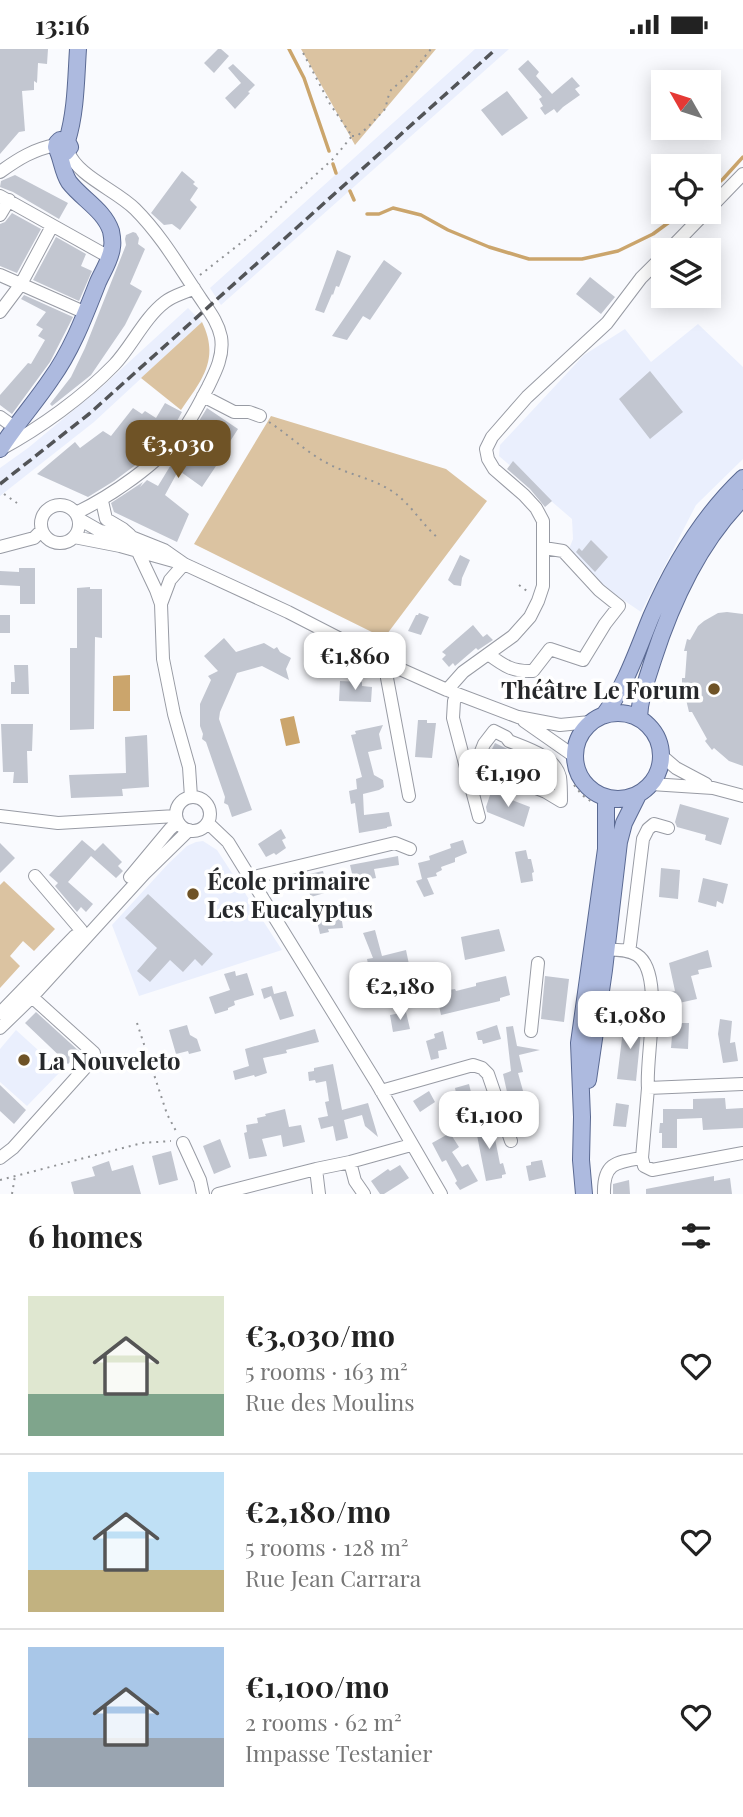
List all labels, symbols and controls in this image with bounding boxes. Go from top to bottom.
text: 13:16 [35,7,90,42]
north arrow [651,70,721,140]
map controls [651,70,721,308]
button: locate [651,154,721,224]
button: layers [651,238,721,308]
pin: €3,030 [121,421,235,480]
text: €3,030 [142,427,214,458]
pin: €1,860 [298,633,412,692]
text: €1,860 [320,639,390,670]
place label: Théâtre Le Forum [501,673,700,705]
marker: Théâtre Le Forum [706,681,722,697]
pin: €1,190 [451,749,565,809]
text: €1,190 [475,756,541,787]
place label: École primaire Les Eucalyptus [207,864,373,924]
marker: École primaire Les Eucalyptus [185,886,201,902]
pin: €2,180 [343,963,457,1022]
text: €2,180 [365,969,435,1000]
pin: €1,080 [573,991,687,1051]
text: €1,080 [594,998,666,1029]
place label: La Nouveleto [38,1044,181,1076]
marker: La Nouveleto [16,1052,32,1068]
pin: €1,100 [432,1091,546,1151]
text: €1,100 [455,1098,523,1129]
text: 6 homes [28,1216,143,1256]
icon: filters [677,1217,715,1255]
text: €3,030/mo [245,1315,395,1355]
icon: home [84,1324,168,1408]
icon: heart [677,1347,715,1385]
text: 5 rooms · 163 m² [245,1355,408,1386]
text: Rue des Moulins [245,1386,415,1417]
text: €2,180/mo [245,1491,391,1531]
icon: home [84,1500,168,1584]
icon: heart [677,1523,715,1561]
text: 5 rooms · 128 m² [245,1531,409,1562]
text: Rue Jean Carrara [245,1562,421,1593]
text: €1,100/mo [245,1666,389,1706]
icon: home [84,1675,168,1759]
icon: heart [677,1698,715,1736]
text: 2 rooms · 62 m² [245,1706,402,1737]
text: Impasse Testanier [245,1737,433,1768]

